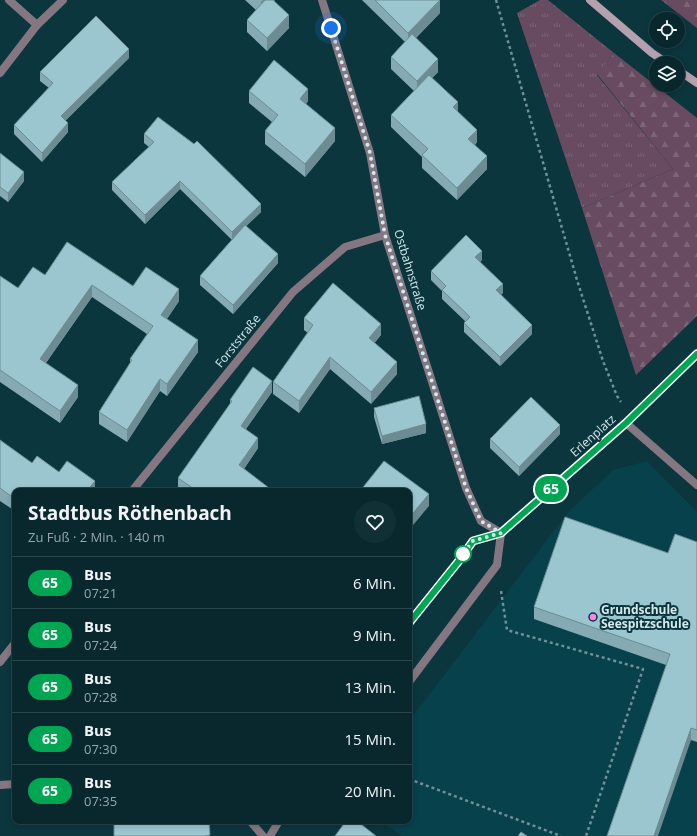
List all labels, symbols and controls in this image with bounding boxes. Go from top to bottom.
map controls [649,12,685,92]
button: locate [649,12,685,48]
your location [321,18,341,38]
button: layers [649,56,685,92]
street label: Ostbahnstraße [390,227,431,313]
street label: Forststraße [211,310,265,371]
street label: Erlenplatz [566,410,619,461]
line badge: 65 [533,476,569,502]
text: 65 [543,479,559,498]
text: Stadtbus Röthenbach [28,500,232,526]
button: heart [354,501,396,543]
text: Zu Fuß · 2 Min. · 140 m [28,528,165,546]
unlabelled marker [454,545,472,563]
text: Bus [84,564,111,584]
text: 65 [42,573,58,592]
text: 6 Min. [353,573,396,593]
text: 07:21 [84,584,117,602]
place label: Grundschule Seespitzschule [601,601,689,632]
marker: Grundschule Seespitzschule [588,612,598,622]
text: Bus [84,616,111,636]
text: 65 [42,625,58,644]
text: 9 Min. [353,625,396,645]
text: 07:24 [84,636,117,654]
text: Bus [84,668,111,688]
text: 65 [42,677,58,696]
text: 13 Min. [345,677,396,697]
text: 07:28 [84,688,117,706]
text: Bus [84,720,111,740]
text: 65 [42,729,58,748]
text: 15 Min. [345,729,396,749]
text: 07:30 [84,740,117,758]
text: Bus [84,772,111,792]
text: 65 [42,781,58,800]
text: 20 Min. [345,781,396,801]
text: 07:35 [84,792,117,810]

